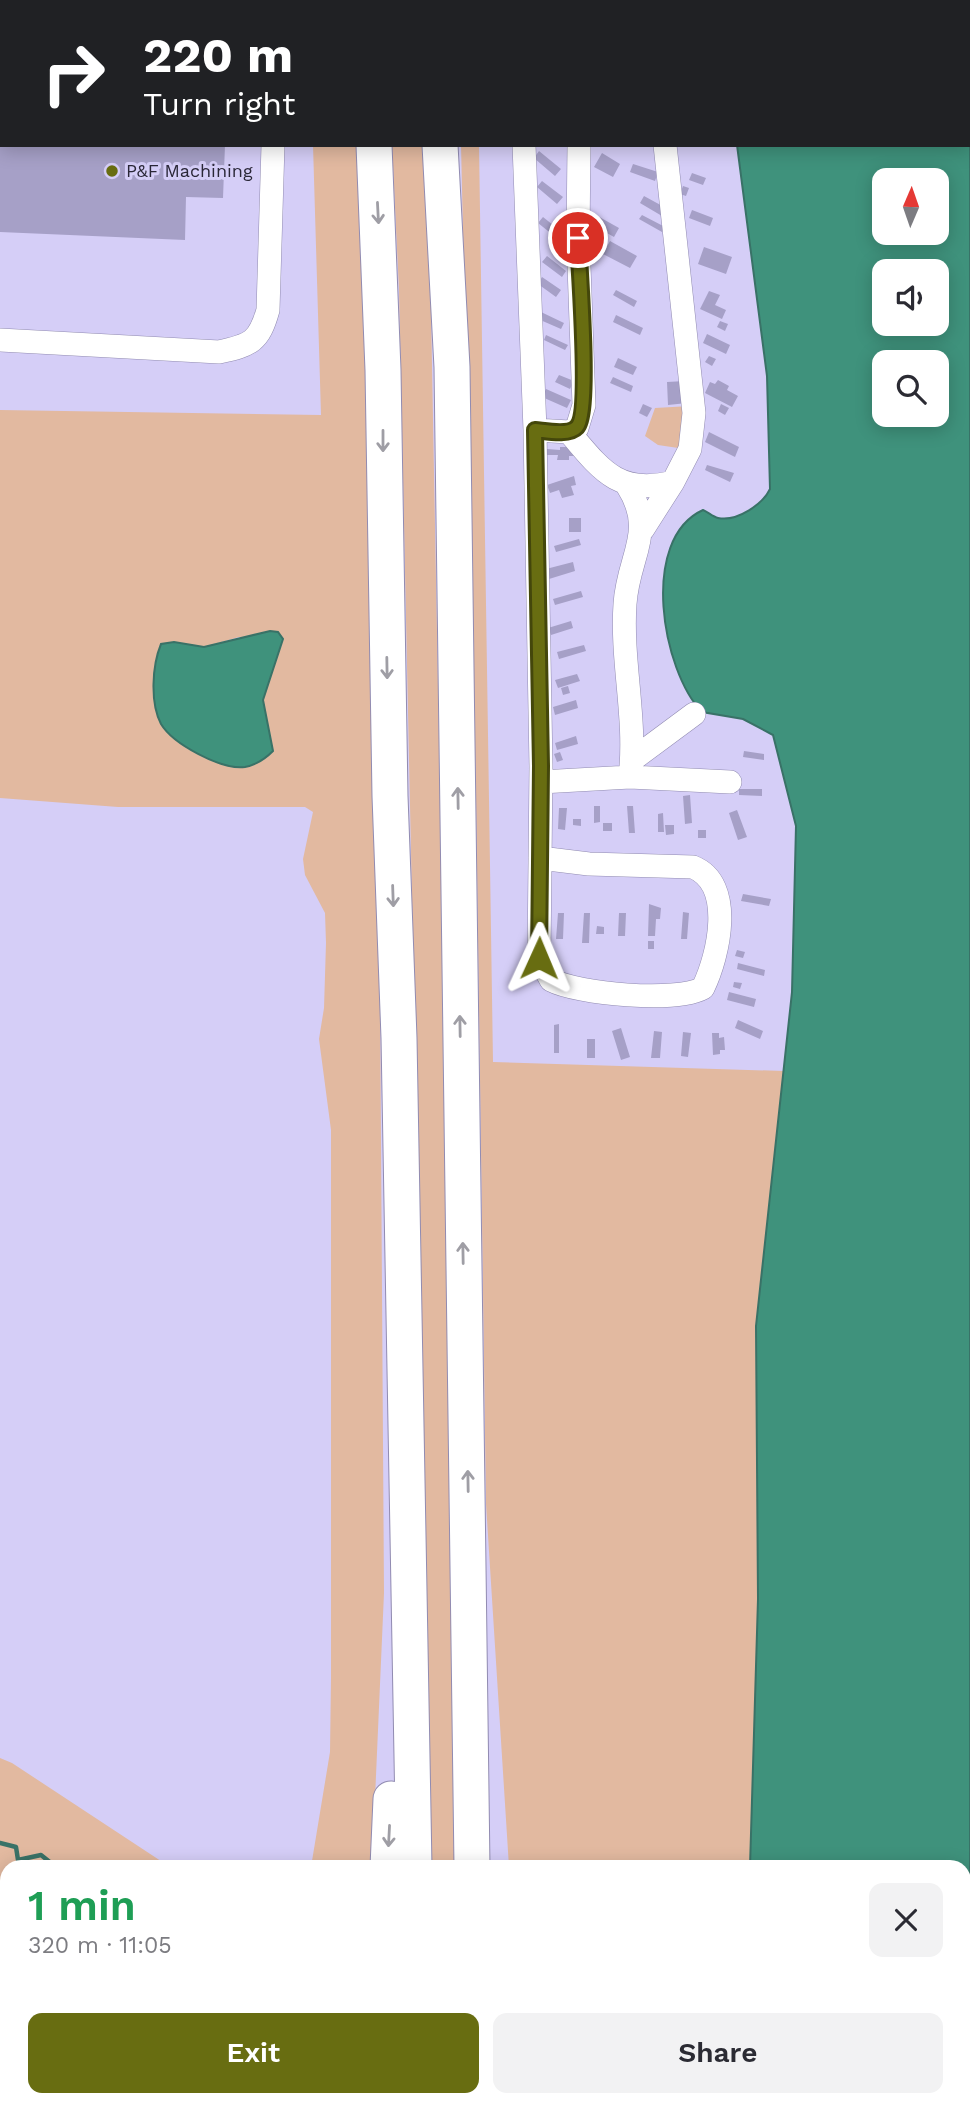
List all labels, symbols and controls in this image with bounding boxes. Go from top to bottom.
text: 220 m [143,26,293,84]
icon: right [28,28,119,119]
text: Turn right [143,85,295,123]
place label: P&F Machining [126,160,253,181]
marker: P&F Machining [104,163,120,179]
north arrow [872,168,948,245]
map controls [872,168,949,427]
one-way arrow [372,202,385,224]
pin [548,208,608,268]
icon: arrive [559,219,597,257]
button: sound [872,259,949,336]
button: search [872,350,949,427]
one-way arrow [376,429,390,452]
one-way arrow [380,657,394,680]
one-way arrow [451,787,465,810]
one-way arrow [387,884,400,907]
position arrow [502,921,576,995]
one-way arrow [453,1014,467,1037]
one-way arrow [456,1242,470,1265]
one-way arrow [461,1469,475,1492]
one-way arrow [383,1824,396,1847]
text: 1 min [28,1881,136,1930]
button: close [869,1883,943,1957]
text: 320 m · 11:05 [28,1932,172,1959]
button: Exit [28,2013,479,2093]
button: Share [493,2013,943,2093]

